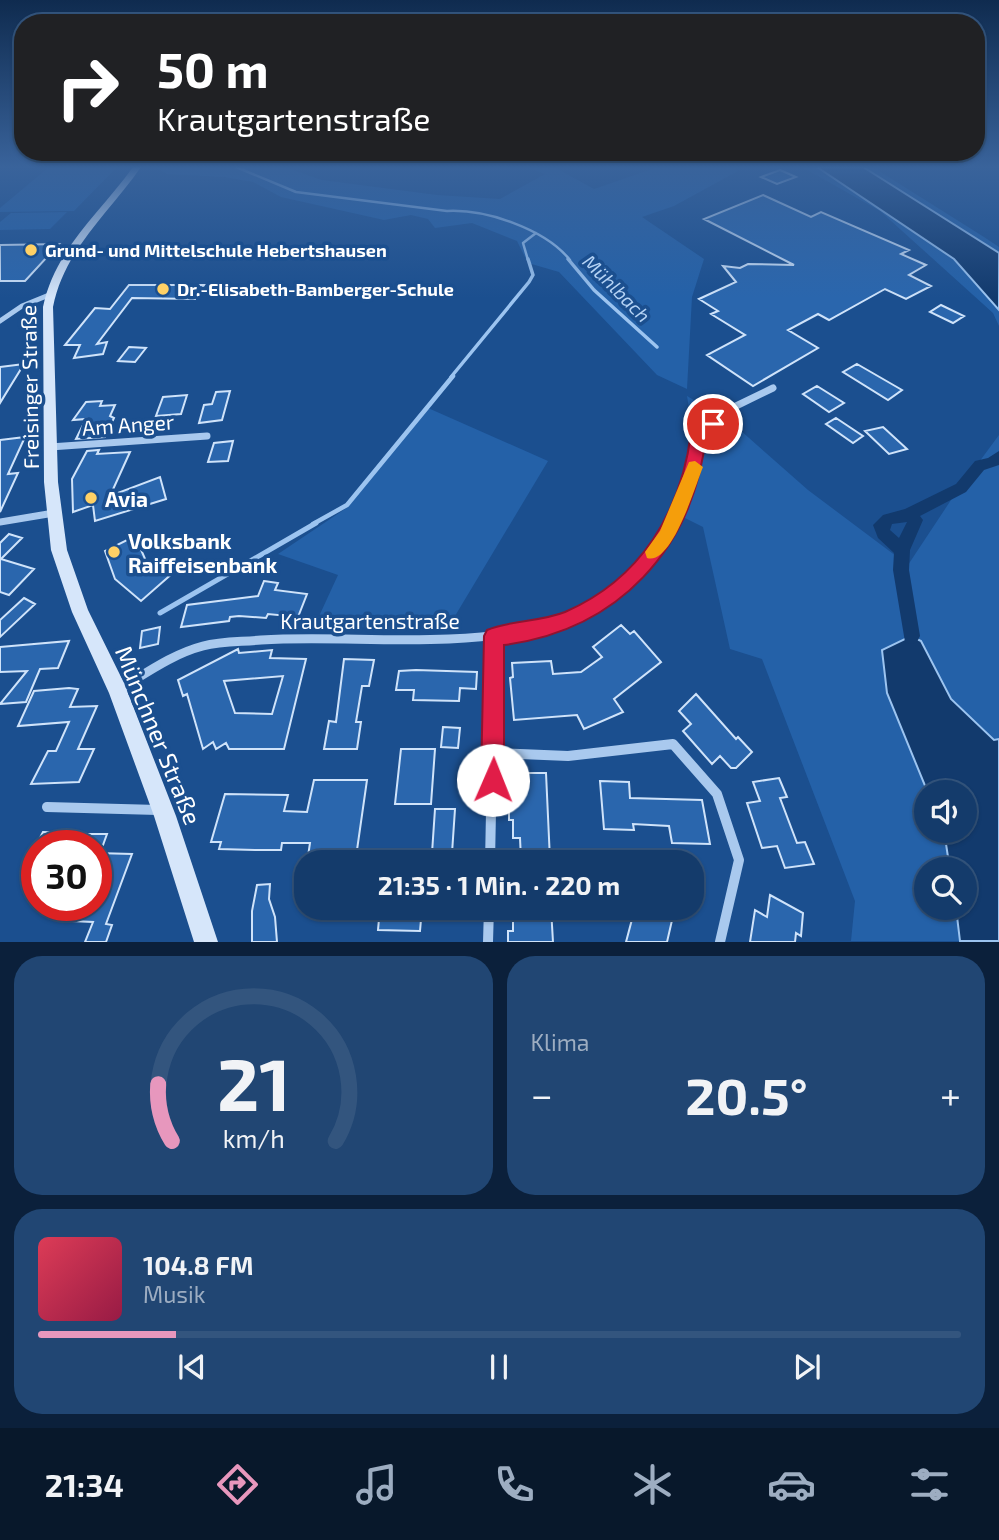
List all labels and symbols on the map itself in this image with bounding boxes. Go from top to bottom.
place label: Grund- und Mittelschule Hebertshausen [45,239,387,261]
marker: Grund- und Mittelschule Hebertshausen [23,242,39,258]
water label: Mühlbach [578,249,656,327]
place label: Dr.-Elisabeth-Bamberger-Schule [177,278,454,300]
marker: Dr.-Elisabeth-Bamberger-Schule [155,281,171,297]
street label: Freisinger Straße [15,305,43,469]
pin [683,394,743,454]
street label: Am Anger [81,408,175,440]
place label: Avia [105,486,148,511]
marker: Avia [83,490,99,506]
place label: Volksbank Raiffeisenbank [128,528,277,577]
marker: Volksbank Raiffeisenbank [106,544,122,560]
street label: Krautgartenstraße [280,608,460,633]
street label: Münchner Straße [110,641,208,829]
position arrow [456,743,530,817]
speed limit sign: 30 [21,830,112,921]

